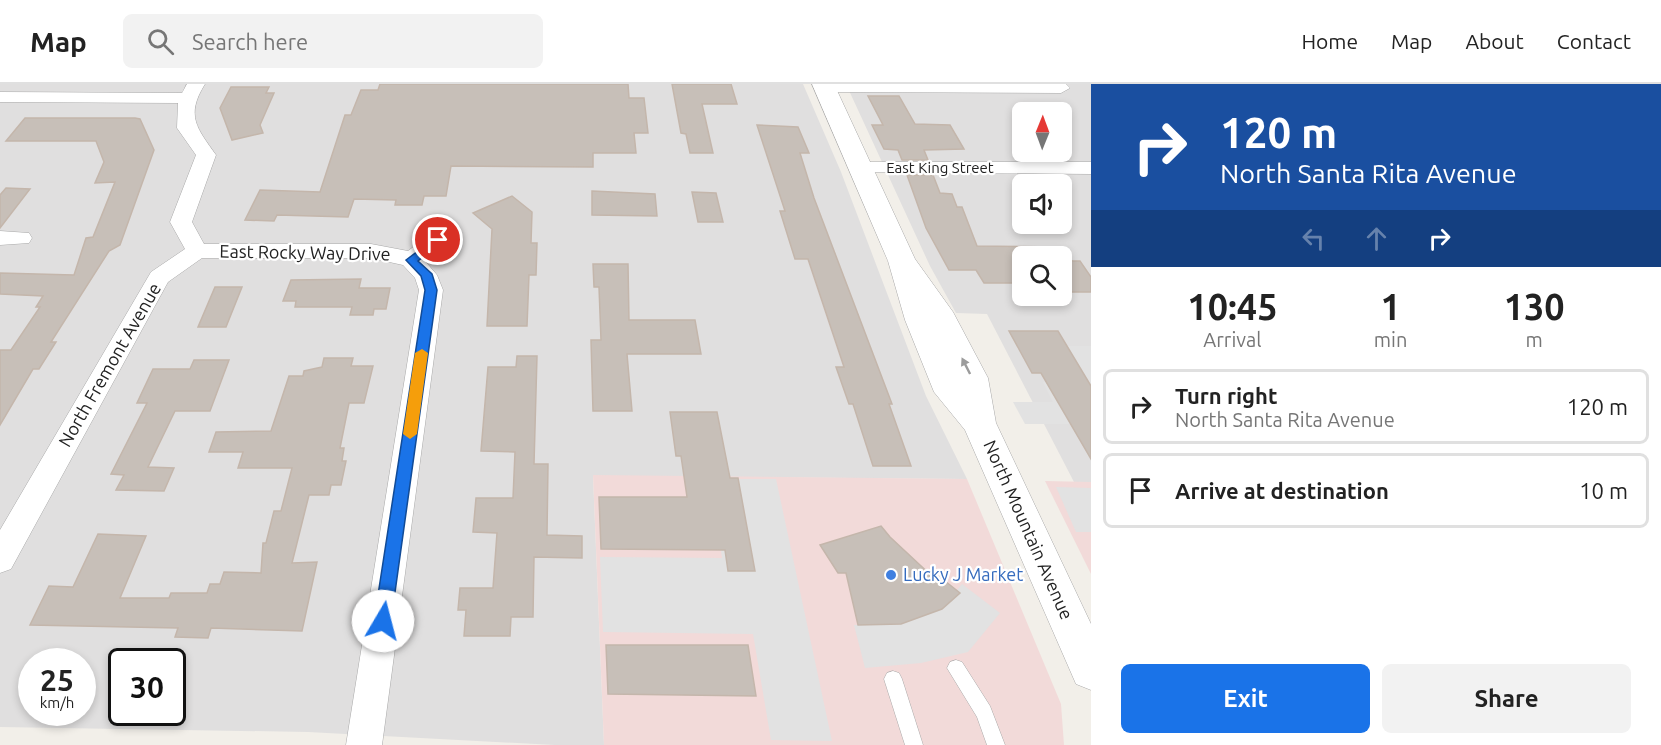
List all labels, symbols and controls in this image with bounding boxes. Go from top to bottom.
search box [123,14,543,68]
icon: search [144,25,177,58]
text: Map [30,26,87,57]
text: Search here [192,29,308,54]
text: Home [1301,29,1358,53]
text: Map [1391,29,1432,53]
text: About [1465,29,1524,53]
text: Contact [1557,29,1631,53]
north arrow [1012,102,1072,162]
map controls [1012,102,1072,306]
icon: right [1121,108,1199,186]
text: 120 m [1220,109,1337,156]
text: North Santa Rita Avenue [1220,158,1517,188]
street label: East King Street [886,159,994,176]
button: sound [1012,174,1072,234]
pin [412,214,463,265]
icon: left [1297,222,1330,255]
icon: ahead [1360,222,1393,255]
icon: right [1423,222,1456,255]
icon: arrive [421,223,454,256]
street label: East Rocky Way Drive [219,241,391,263]
button: search [1012,246,1072,306]
street label: North Fremont Avenue [54,279,164,450]
text: 10:45 [1187,286,1277,327]
text: 1 [1380,286,1401,327]
text: 130 [1504,286,1565,327]
text: Arrival [1203,328,1262,351]
text: min [1374,328,1407,351]
text: m [1526,328,1543,351]
one-way arrow [961,358,971,375]
text: Turn right [1175,383,1277,408]
icon: right [1124,390,1157,423]
text: 120 m [1567,394,1628,419]
text: North Santa Rita Avenue [1175,408,1395,431]
street label: North Mountain Avenue [980,437,1078,622]
icon: arrive [1124,474,1157,507]
text: Arrive at destination [1175,478,1389,503]
text: 10 m [1579,478,1628,503]
place label: Lucky J Market [903,564,1023,584]
marker: Lucky J Market [884,568,898,582]
position arrow [351,589,415,653]
speed limit sign: 30 [108,648,186,726]
text: 25 [40,663,74,697]
button: Exit [1121,664,1370,733]
button: Share [1382,664,1631,733]
text: km/h [40,694,74,711]

